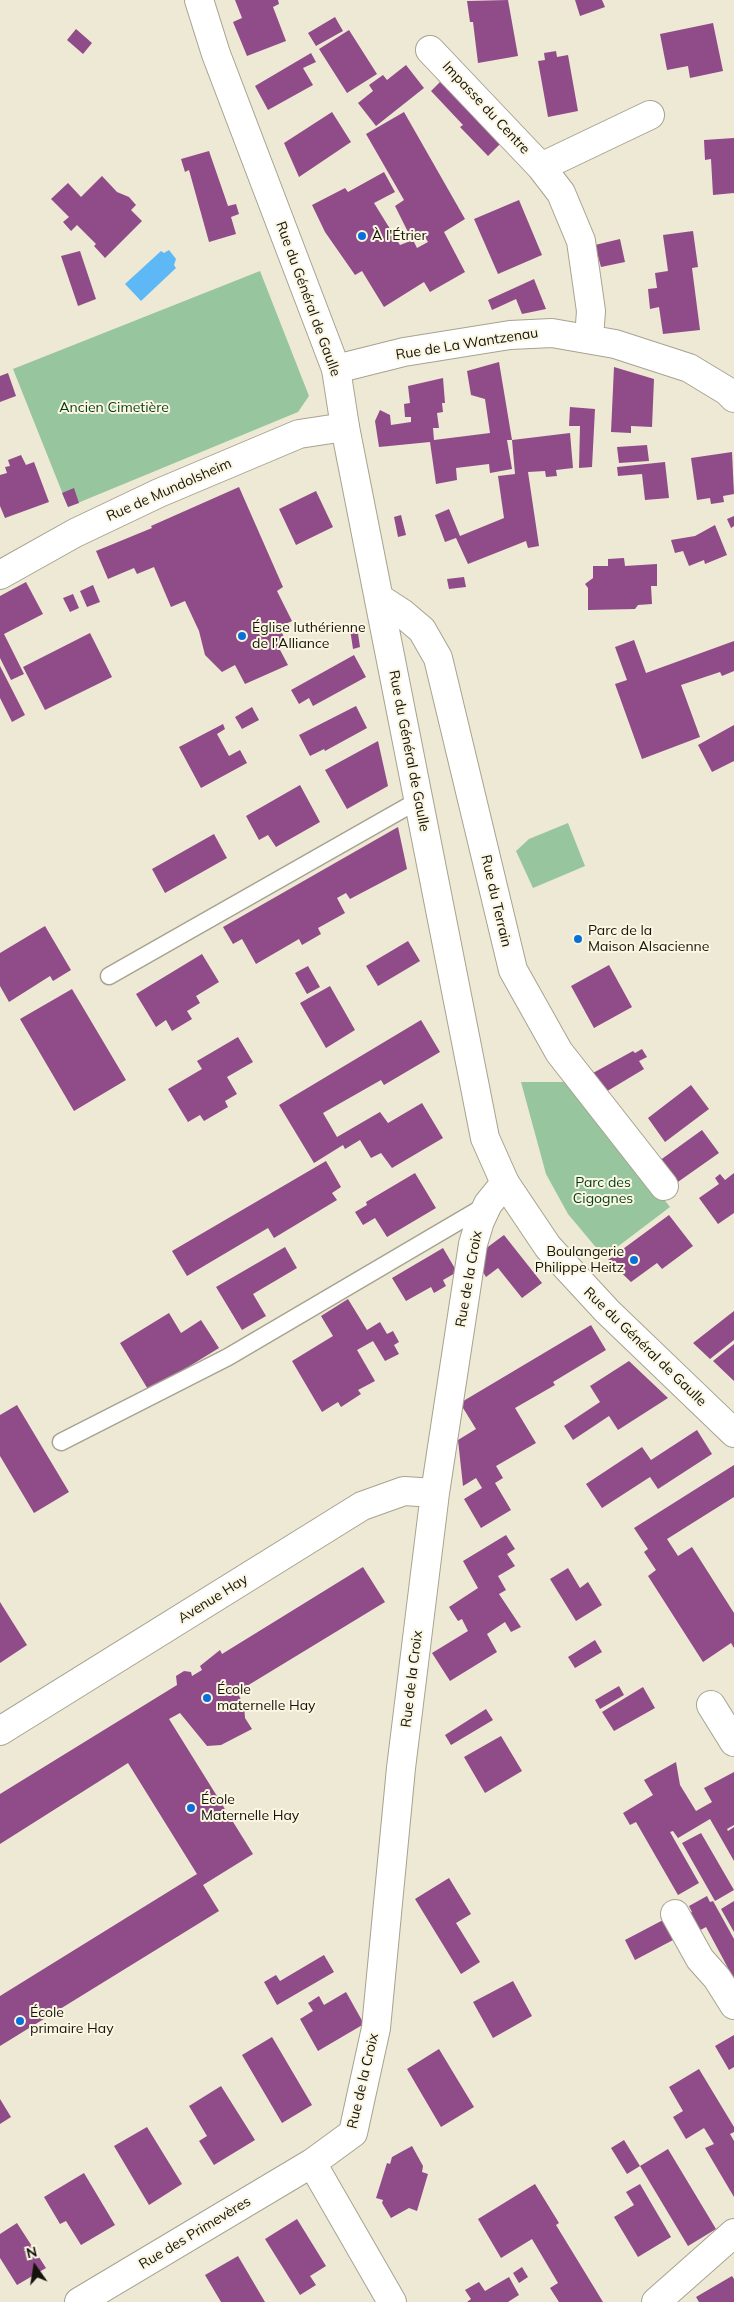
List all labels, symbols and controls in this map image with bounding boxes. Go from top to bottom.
street label: Impasse du Centre [439,58,533,158]
street label: Rue du Général de Gaulle [272,219,344,379]
place label: À l'Étrier [372,228,427,244]
marker: À l'Étrier [356,230,368,242]
street label: Rue de La Wantzenau [395,324,539,364]
park label: Ancien Cimetière [59,400,169,416]
street label: Rue de Mundolsheim [104,455,234,525]
place label: Église luthérienne de l'Alliance [252,620,366,652]
marker: Église luthérienne de l'Alliance [236,630,248,642]
street label: Rue du Général de Gaulle [385,669,433,833]
street label: Rue du Terrain [477,853,515,949]
place label: Parc de la Maison Alsacienne [588,923,709,956]
marker: Parc de la Maison Alsacienne [572,933,584,945]
park label: Parc des Cigognes [573,1175,633,1208]
street label: Rue de la Croix [452,1230,486,1328]
place label: Boulangerie Philippe Heitz [535,1244,624,1276]
marker: Boulangerie Philippe Heitz [628,1254,640,1266]
street label: Rue du Général de Gaulle [580,1284,710,1410]
street label: Avenue Hay [175,1571,251,1627]
street label: Rue de la Croix [398,1630,426,1728]
place label: École maternelle Hay [217,1682,315,1714]
marker: École maternelle Hay [201,1692,213,1704]
place label: École Maternelle Hay [201,1792,299,1824]
marker: École Maternelle Hay [185,1802,197,1814]
place label: École primaire Hay [30,2005,114,2038]
marker: École primaire Hay [14,2015,26,2027]
street label: Rue de la Croix [344,2032,382,2130]
street label: Rue des Primevères [136,2193,254,2273]
north arrow [10,2242,60,2292]
text: N [24,2242,39,2262]

